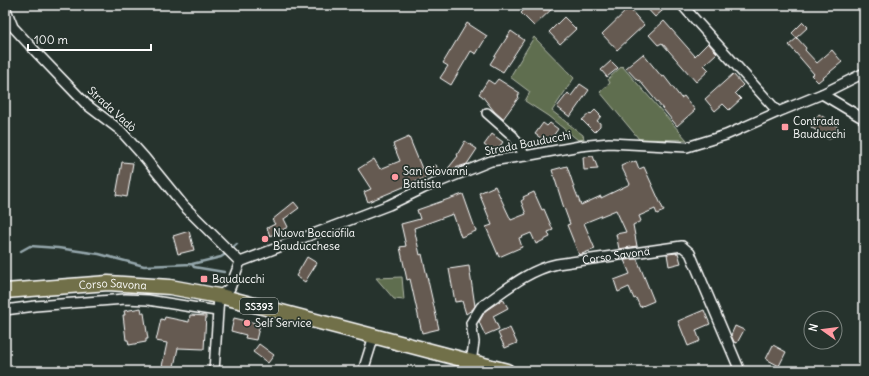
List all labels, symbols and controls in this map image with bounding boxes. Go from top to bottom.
scale bar [28,26,151,52]
text: 100 m [34,32,68,47]
street label: Strada Vadò [85,83,139,135]
place label: Contrada Bauducchi [793,114,846,141]
marker: Contrada Bauducchi [780,122,790,132]
street label: Strada Bauducchi [483,128,573,158]
place label: San Giovanni Battista [403,164,468,191]
marker: San Giovanni Battista [390,172,400,182]
place label: Nuova Bocciofila Bauducchese [273,226,355,253]
marker: Nuova Bocciofila Bauducchese [260,234,270,244]
street label: Corso Savona [581,244,651,267]
place label: Bauducchi [212,272,265,286]
marker: Bauducchi [199,274,209,284]
street label: Corso Savona [78,276,147,292]
road number: SS393 [240,298,278,314]
north arrow [803,310,843,350]
place label: Self Service [255,316,311,330]
marker: Self Service [242,318,252,328]
text: N [806,322,821,333]

